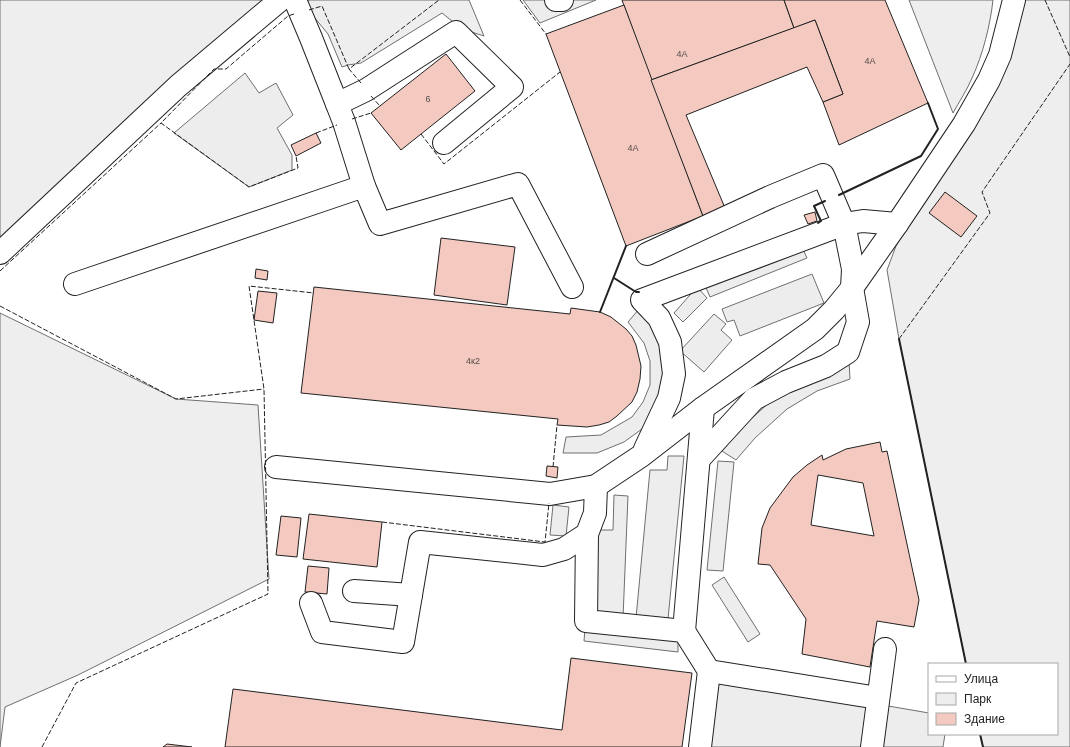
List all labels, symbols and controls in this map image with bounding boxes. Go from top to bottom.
house number: 4А [676,49,688,59]
house number: 4А [864,56,876,66]
house number: 6 [425,94,431,104]
house number: 4А [627,143,639,153]
house number: 4к2 [466,356,480,366]
legend [928,663,1058,735]
text: Улица [964,672,998,686]
text: Парк [964,692,992,706]
text: Здание [964,712,1005,726]

